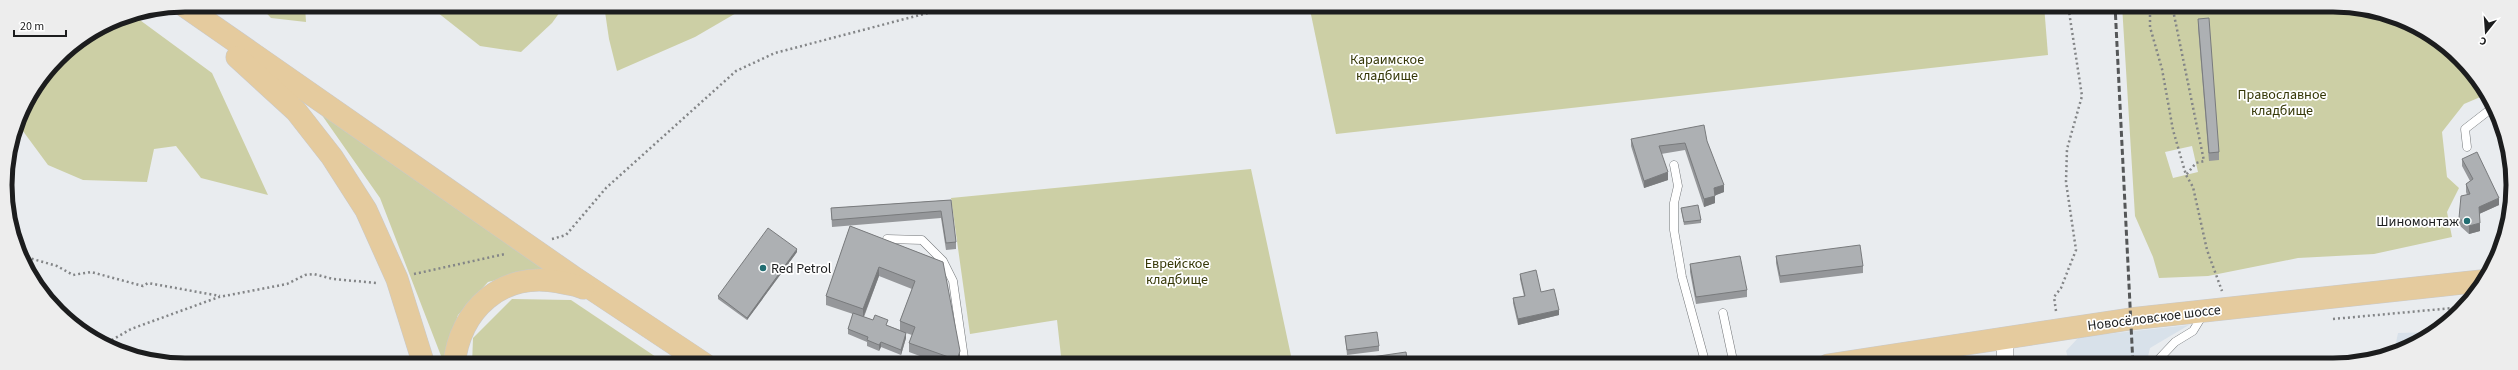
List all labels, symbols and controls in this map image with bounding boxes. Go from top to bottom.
scale bar [14,12,66,38]
north arrow [2466,12,2506,52]
text: 20 m [20,18,44,35]
text: С [2477,33,2488,49]
park label: Караимское кладбище [1350,50,1424,86]
park label: Православное кладбище [2238,85,2327,121]
place label: Шиномонтаж [2376,212,2459,232]
marker: Шиномонтаж [2462,216,2472,226]
park label: Еврейское кладбище [1145,254,1209,290]
place label: Red Petrol [771,259,832,279]
marker: Red Petrol [758,263,768,273]
street label: Новосёловское шоссе [2086,300,2222,336]

